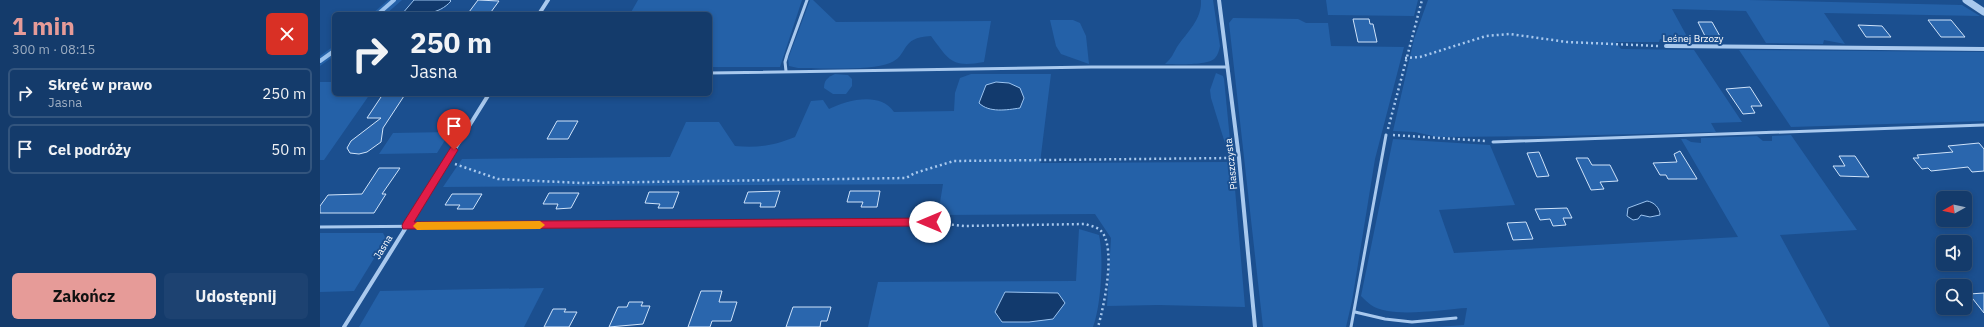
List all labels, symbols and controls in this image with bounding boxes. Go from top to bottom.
text: 1 min [12,10,75,42]
button: close [266,13,308,55]
text: 250 m [410,24,492,61]
icon: right [344,28,396,80]
street label: Leśnej Brzozy [1662,32,1724,45]
text: 300 m · 08:15 [12,41,95,58]
text: Jasna [410,60,457,83]
text: Skręć w prawo [48,75,152,94]
icon: right [14,82,36,104]
text: 250 m [262,84,306,103]
text: Jasna [48,94,82,111]
pin [437,109,471,150]
icon: arrive [443,115,465,137]
street label: Piaszczysta [1222,137,1240,190]
icon: arrive [14,138,36,160]
text: Cel podróży [48,140,131,159]
text: 50 m [271,140,306,159]
north arrow [1936,191,1972,227]
map controls [1936,191,1972,315]
position arrow [909,201,951,243]
street label: Jasna [371,232,396,262]
button: sound [1936,235,1972,271]
button: Zakończ [12,273,156,319]
button: Udostępnij [164,273,308,319]
button: search [1936,279,1972,315]

